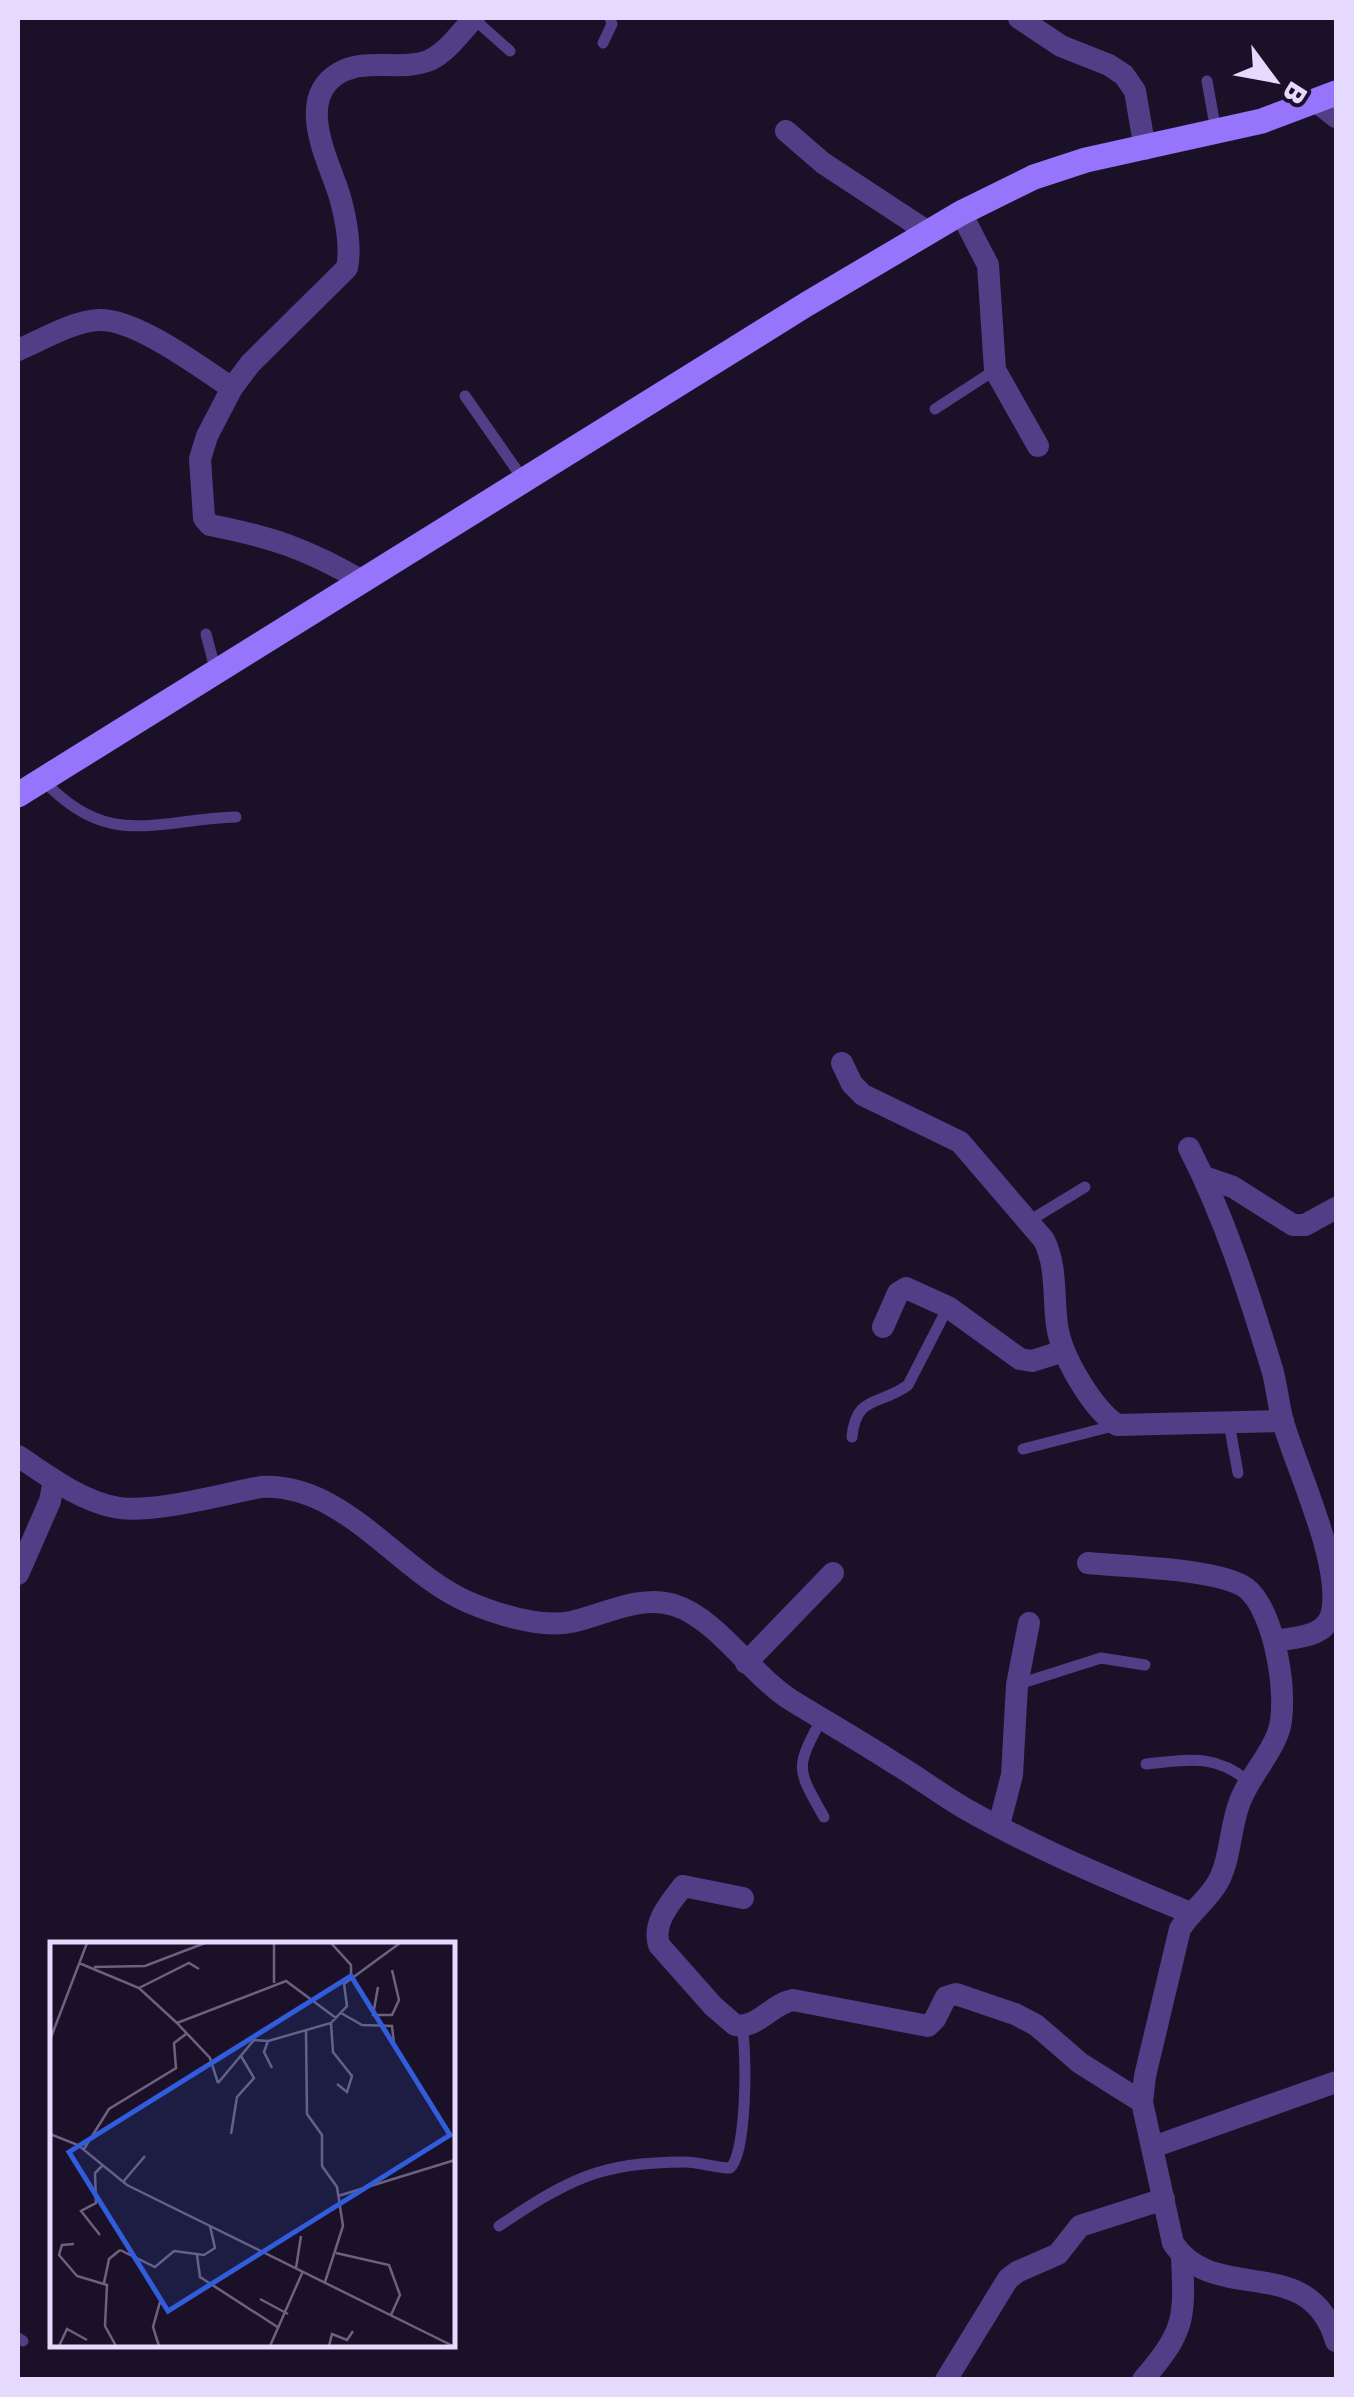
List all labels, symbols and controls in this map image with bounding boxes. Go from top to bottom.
north arrow [1224,30,1324,130]
text: B [1276,76,1314,110]
inset map [50,1942,455,2347]

